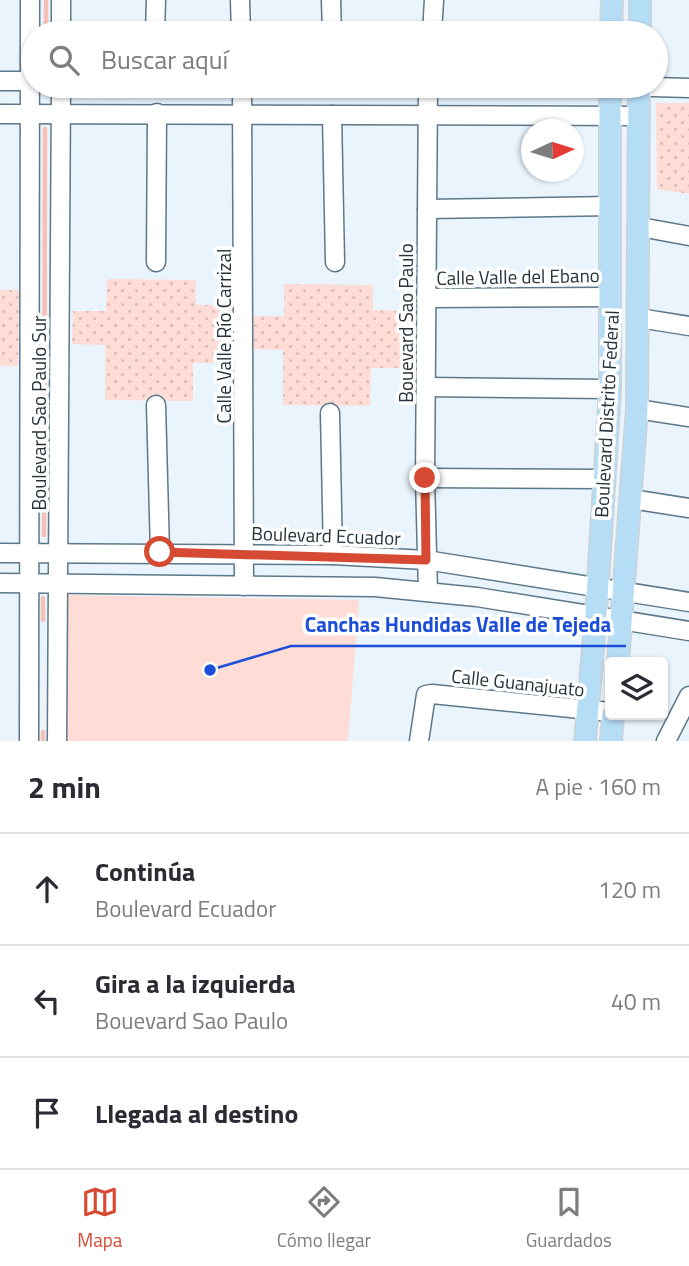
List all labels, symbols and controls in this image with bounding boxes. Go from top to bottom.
search box [21,21,668,98]
text: Buscar aquí [101,40,228,79]
icon: search [45,41,83,79]
north arrow [521,119,584,182]
street label: Bouevard Sao Paulo [391,243,420,403]
street label: Calle Valle Río Carrizal [209,249,238,423]
street label: Calle Valle del Ebano [436,260,600,292]
street label: Boulevard Distrito Federal [586,310,626,518]
street label: Boulevard Sao Paulo Sur [24,315,53,511]
route end [409,462,440,493]
street label: Boulevard Ecuador [251,518,402,552]
route start [144,536,175,567]
callout: Canchas Hundidas Valle de Tejeda [291,604,626,646]
text: Canchas Hundidas Valle de Tejeda [305,608,611,640]
map controls [605,657,668,720]
button: layers [605,657,668,720]
street label: Calle Guanajuato [450,661,586,703]
text: 2 min [28,764,101,810]
text: A pie · 160 m [535,769,661,804]
text: Continúa [95,852,195,891]
icon: ahead [28,870,66,908]
text: 120 m [598,872,661,907]
text: Boulevard Ecuador [95,891,276,926]
text: Gira a la izquierda [95,964,296,1003]
icon: left [28,982,66,1020]
text: 40 m [611,984,661,1019]
text: Bouevard Sao Paulo [95,1003,288,1038]
icon: arrive [28,1094,66,1132]
text: Llegada al destino [95,1094,298,1133]
tab: Mapa [77,1183,122,1254]
tab: Cómo llegar [277,1183,371,1254]
tab: Guardados [526,1183,612,1254]

